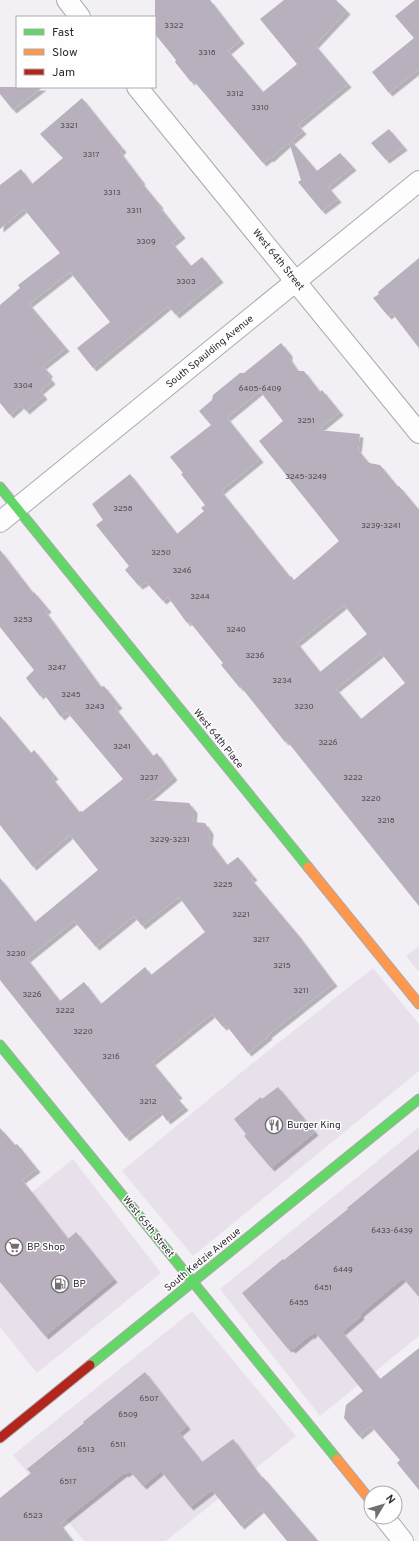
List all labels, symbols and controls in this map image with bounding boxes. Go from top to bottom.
legend [16,16,156,88]
house number: 3322 [164,21,184,31]
text: Fast [52,25,74,41]
text: Slow [52,45,78,61]
house number: 3318 [198,48,216,58]
text: Jam [52,65,75,81]
house number: 3312 [226,89,244,99]
house number: 3310 [251,103,269,113]
house number: 3321 [60,121,78,131]
house number: 3317 [83,150,99,160]
house number: 3313 [103,188,121,198]
house number: 3311 [126,206,142,216]
street label: West 64th Street [249,227,307,294]
house number: 3309 [136,237,156,247]
house number: 3303 [176,277,196,287]
street label: South Spaulding Avenue [164,313,256,391]
house number: 3304 [13,381,33,391]
house number: 6405-6409 [239,384,282,394]
house number: 3251 [297,416,315,426]
house number: 3245-3249 [285,472,327,482]
house number: 3258 [113,504,133,514]
house number: 3239-3241 [361,521,401,531]
house number: 3250 [151,548,171,558]
house number: 3246 [172,566,192,576]
house number: 3244 [190,592,210,602]
house number: 3253 [13,615,33,625]
house number: 3240 [226,625,246,635]
house number: 3236 [245,651,265,661]
house number: 3247 [48,663,66,673]
house number: 3234 [272,676,292,686]
house number: 3245 [61,690,81,700]
house number: 3243 [85,702,105,712]
house number: 3230 [294,702,314,712]
street label: West 64th Place [190,707,246,771]
house number: 3226 [318,738,338,748]
house number: 3241 [113,742,131,752]
house number: 3237 [140,773,158,783]
house number: 3222 [343,773,363,783]
house number: 3220 [361,794,381,804]
house number: 3218 [377,816,395,826]
house number: 3229-3231 [150,835,190,845]
house number: 3225 [213,880,233,890]
house number: 3221 [232,910,250,920]
house number: 3217 [253,935,269,945]
house number: 3230 [6,949,26,959]
house number: 3215 [273,961,291,971]
house number: 3211 [293,986,309,996]
house number: 3226 [22,990,42,1000]
house number: 3222 [55,1006,75,1016]
house number: 3220 [73,1027,93,1037]
house number: 3216 [102,1052,120,1062]
house number: 3212 [139,1097,157,1107]
restaurant icon: Burger King [264,1115,284,1135]
place label: Burger King [287,1119,341,1132]
street label: West 65th Street [119,1194,177,1261]
street label: South Kedzie Avenue [162,1225,244,1295]
house number: 6433-6439 [371,1226,413,1236]
supermarket icon: BP Shop [4,1237,24,1257]
place label: BP Shop [27,1241,65,1254]
house number: 6449 [333,1265,353,1275]
fuel station icon: BP [50,1274,70,1294]
place label: BP [73,1278,86,1291]
house number: 6451 [314,1283,332,1293]
house number: 6455 [289,1298,309,1308]
house number: 6507 [140,1394,158,1404]
house number: 6509 [118,1410,138,1420]
house number: 6511 [110,1440,126,1450]
house number: 6513 [77,1445,95,1455]
house number: 6517 [60,1477,76,1487]
north arrow [363,1485,403,1525]
text: N [382,1492,398,1507]
house number: 6523 [23,1511,43,1521]

